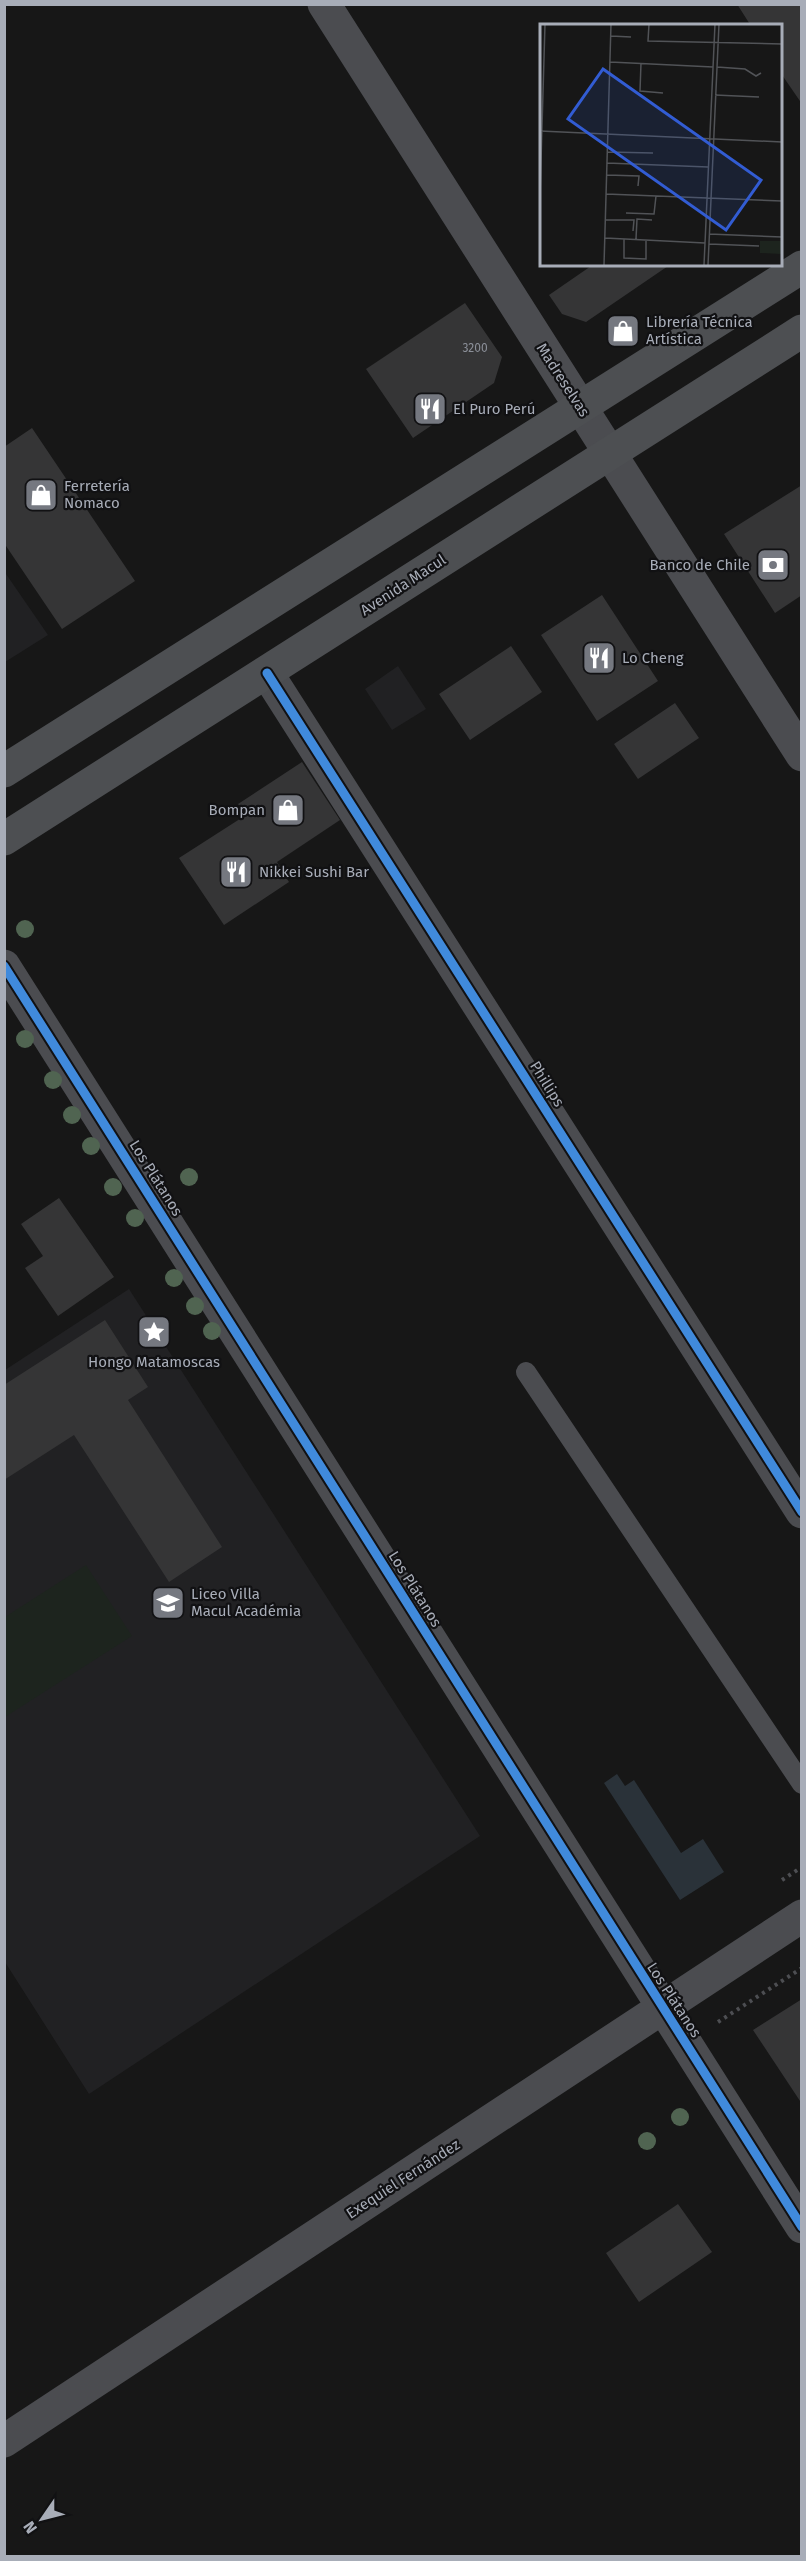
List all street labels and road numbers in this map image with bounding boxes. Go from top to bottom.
street label: Madreselvas [533,340,593,420]
street label: Avenida Macul [357,550,450,619]
street label: Phillips [526,1058,568,1110]
street label: Los Plátanos [126,1137,186,1219]
street label: Los Plátanos [385,1548,445,1630]
street label: Los Plátanos [643,1959,705,2041]
street label: Exequiel Fernández [343,2135,464,2222]

